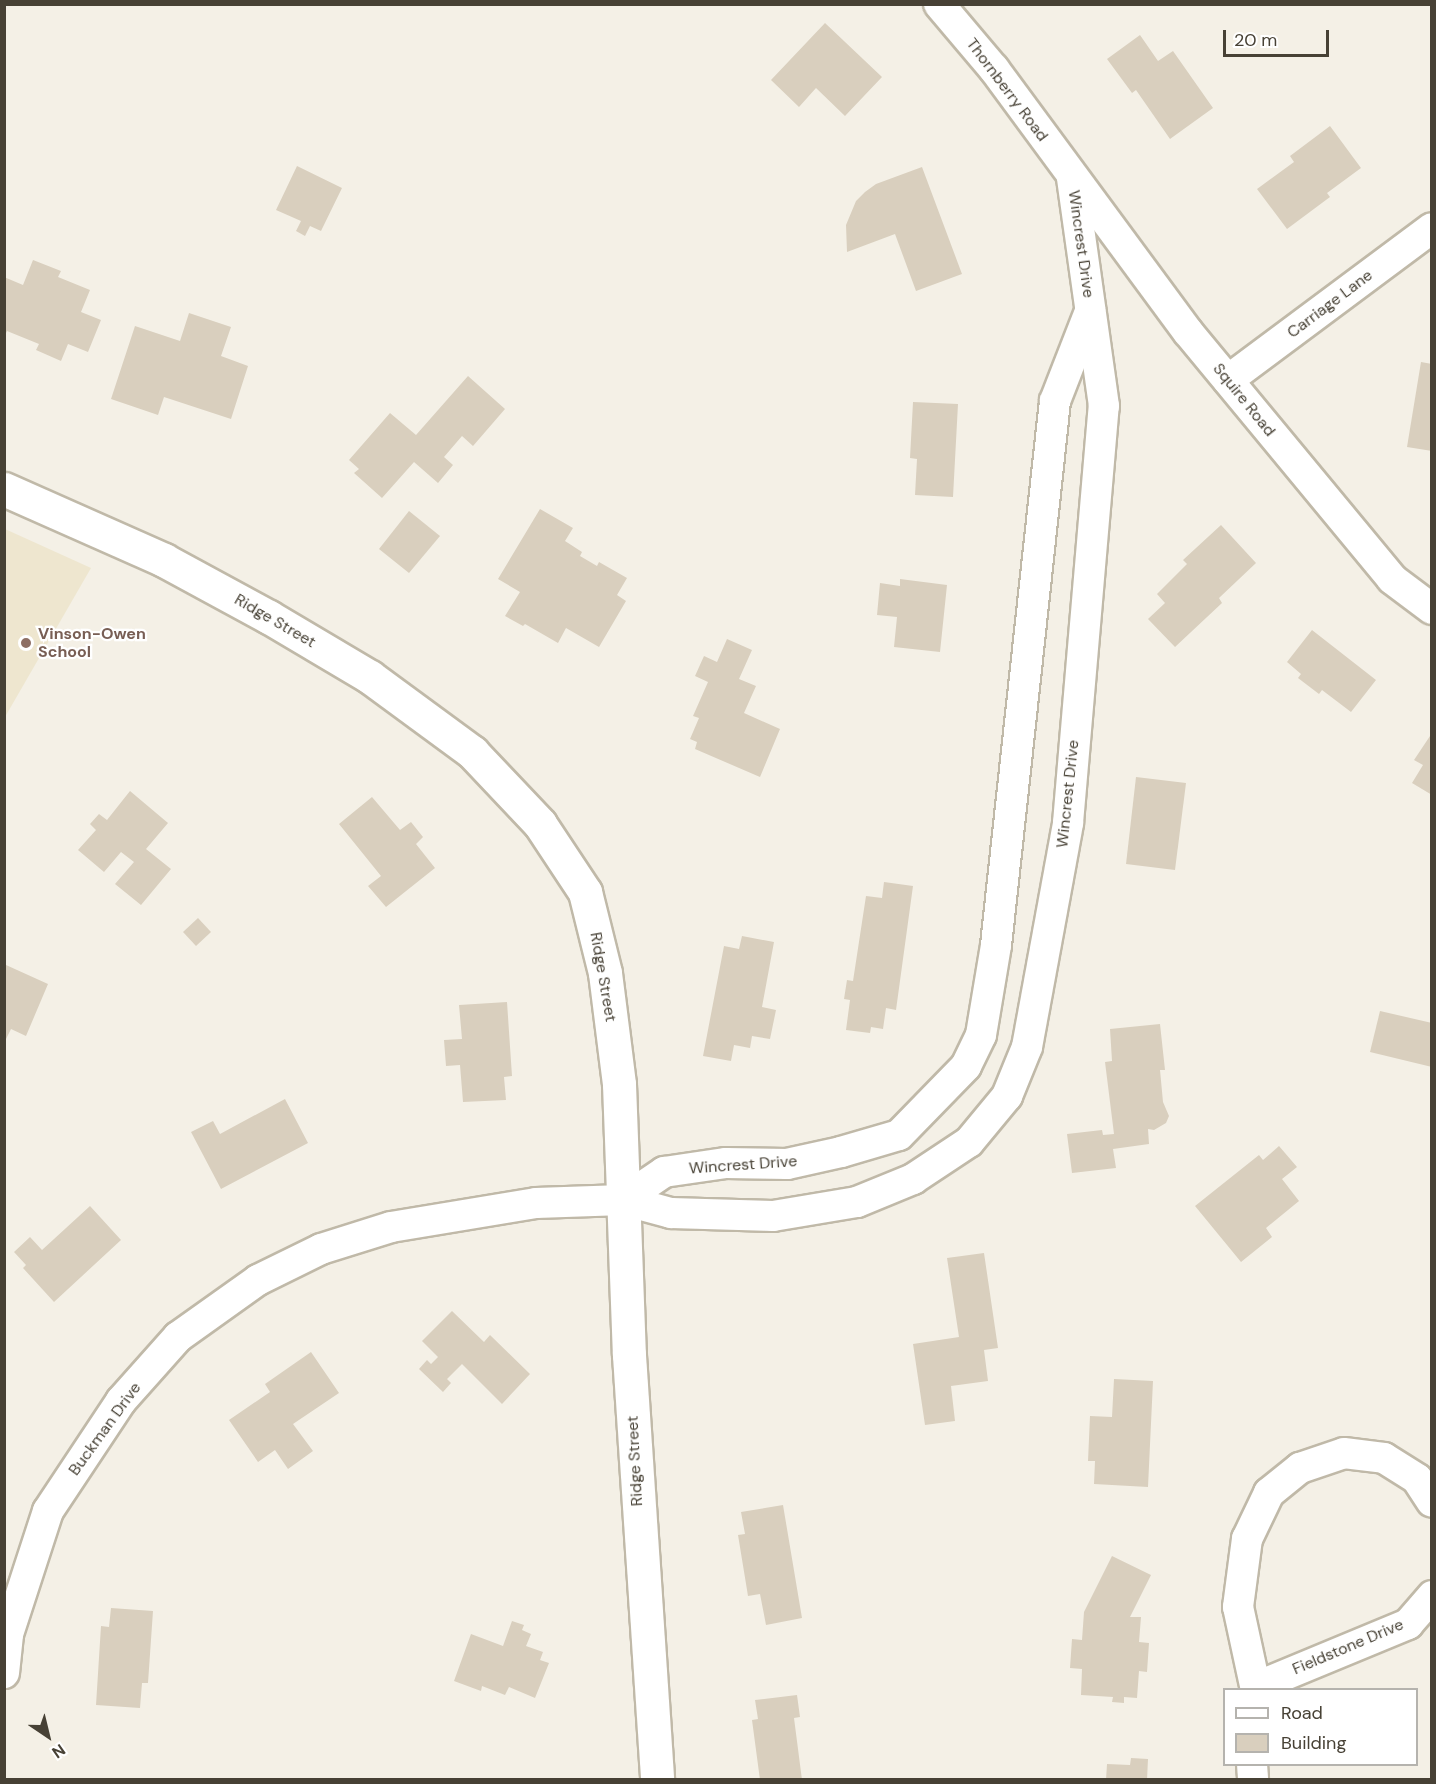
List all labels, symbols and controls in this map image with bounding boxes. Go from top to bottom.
scale bar [1226,18,1332,56]
text: 20 m [1234,28,1277,52]
street label: Thornberry Road [962,35,1052,145]
street label: Wincrest Drive [1064,189,1098,299]
street label: Carriage Lane [1284,266,1376,342]
street label: Squire Road [1209,360,1279,440]
street label: Ridge Street [231,590,319,652]
place label: Vinson-Owen School [38,624,146,662]
marker: Vinson-Owen School [19,636,33,650]
street label: Wincrest Drive [1053,739,1083,849]
street label: Ridge Street [586,931,620,1023]
street label: Wincrest Drive [688,1152,798,1178]
street label: Buckman Drive [65,1379,145,1479]
street label: Ridge Street [623,1415,647,1507]
street label: Fieldstone Drive [1290,1615,1406,1679]
legend [1223,1688,1418,1766]
text: Road [1281,1701,1323,1725]
north arrow [18,1706,78,1766]
text: Building [1281,1731,1346,1755]
text: N [48,1739,69,1763]

